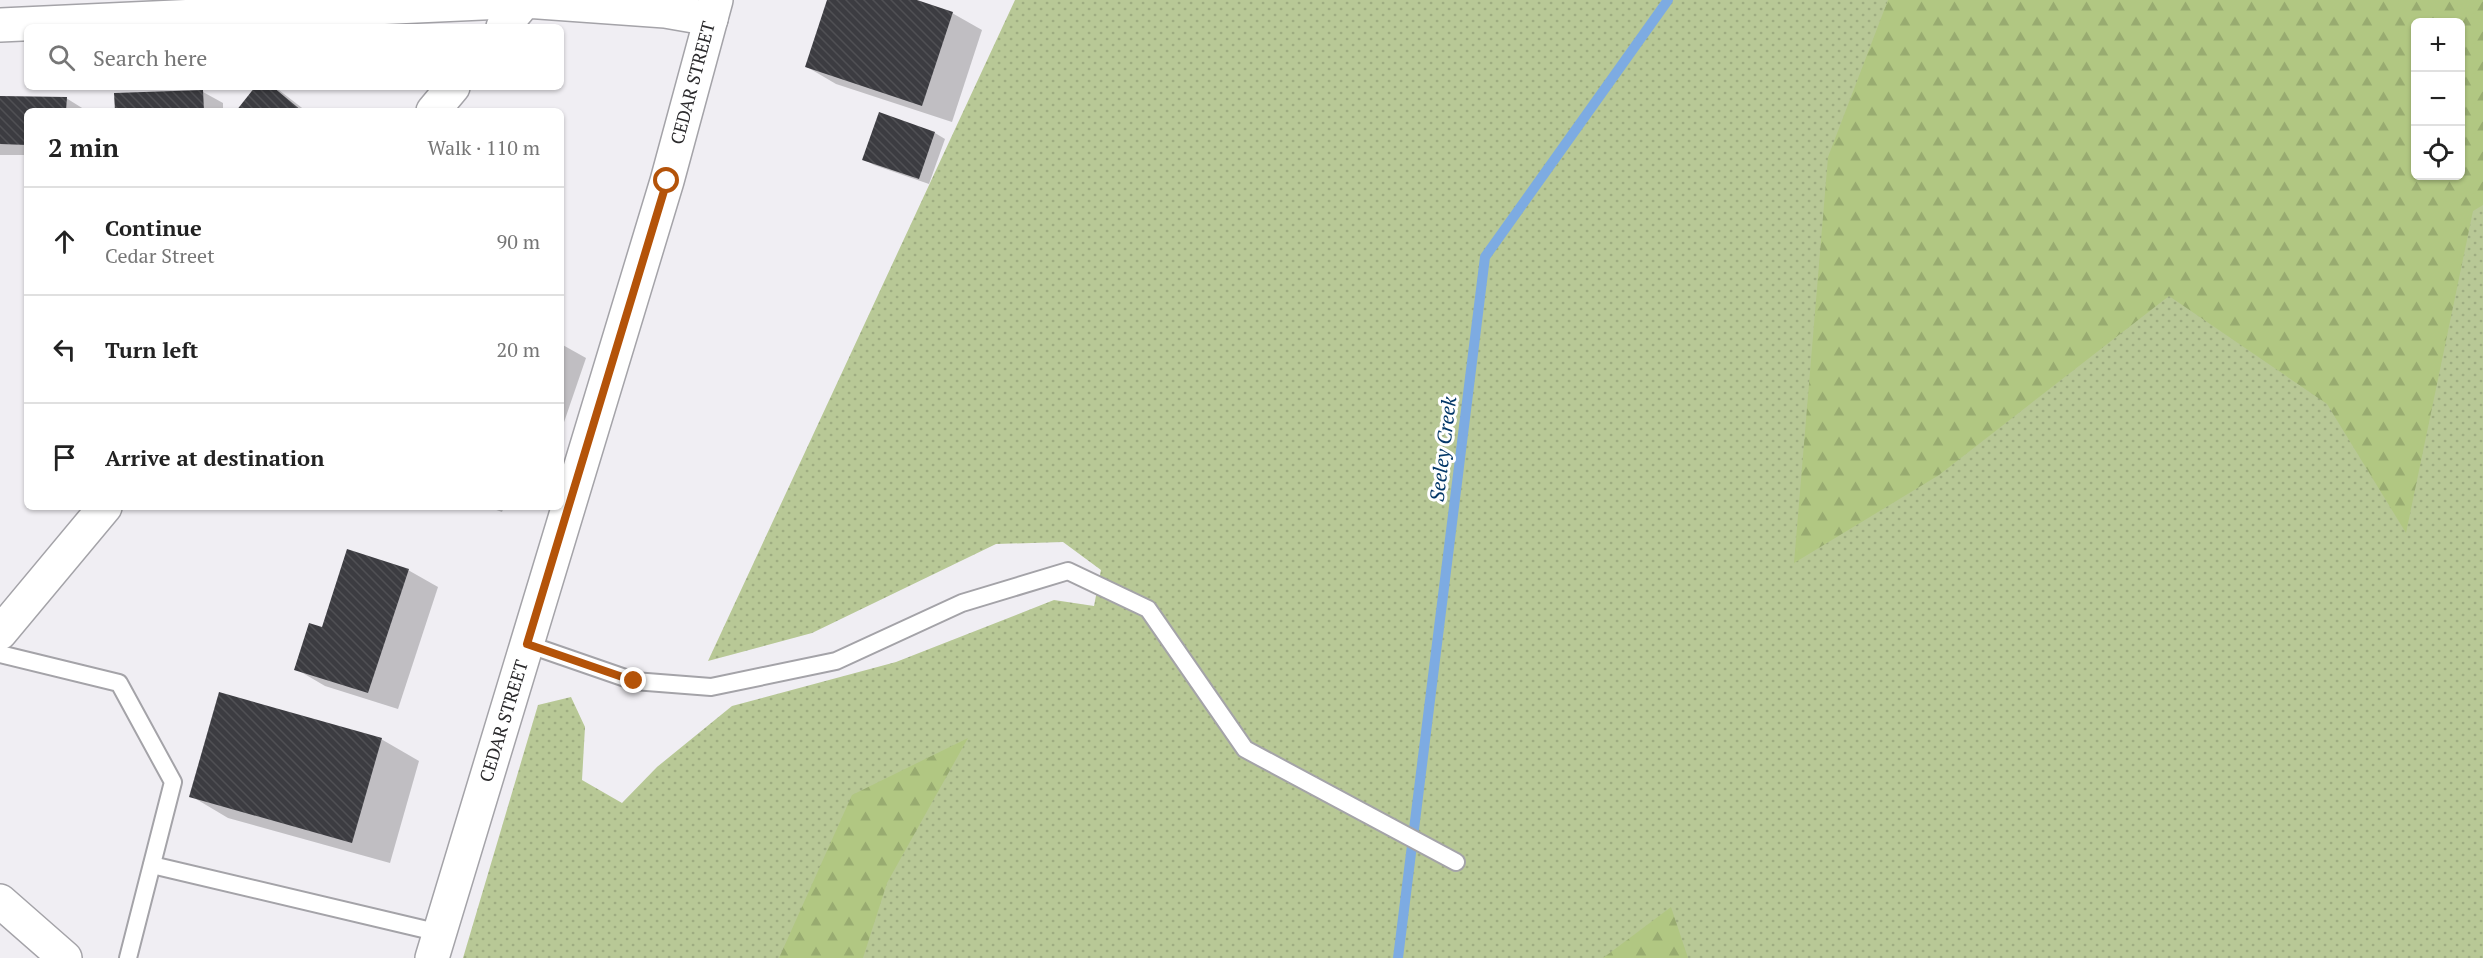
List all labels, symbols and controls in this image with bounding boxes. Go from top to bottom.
map controls [2411,18,2465,180]
button: + [2411,18,2465,72]
street label: CEDAR STREET [664,19,720,147]
search box [24,24,564,90]
icon: search [45,41,78,74]
text: Search here [93,43,207,72]
button: − [2411,72,2465,126]
button: locate [2411,126,2465,180]
text: 2 min [48,130,119,164]
text: Walk · 110 m [428,134,540,161]
route start [653,167,679,193]
text: Continue [105,213,202,242]
icon: ahead [48,225,81,258]
text: 90 m [497,228,540,255]
text: Cedar Street [105,242,215,269]
icon: left [48,333,81,366]
text: Turn left [105,335,198,364]
text: 20 m [497,336,540,363]
water label: Seeley Creek [1423,395,1462,503]
icon: arrive [48,441,81,474]
text: Arrive at destination [105,443,324,472]
street label: CEDAR STREET [473,657,533,785]
route end [620,667,646,693]

